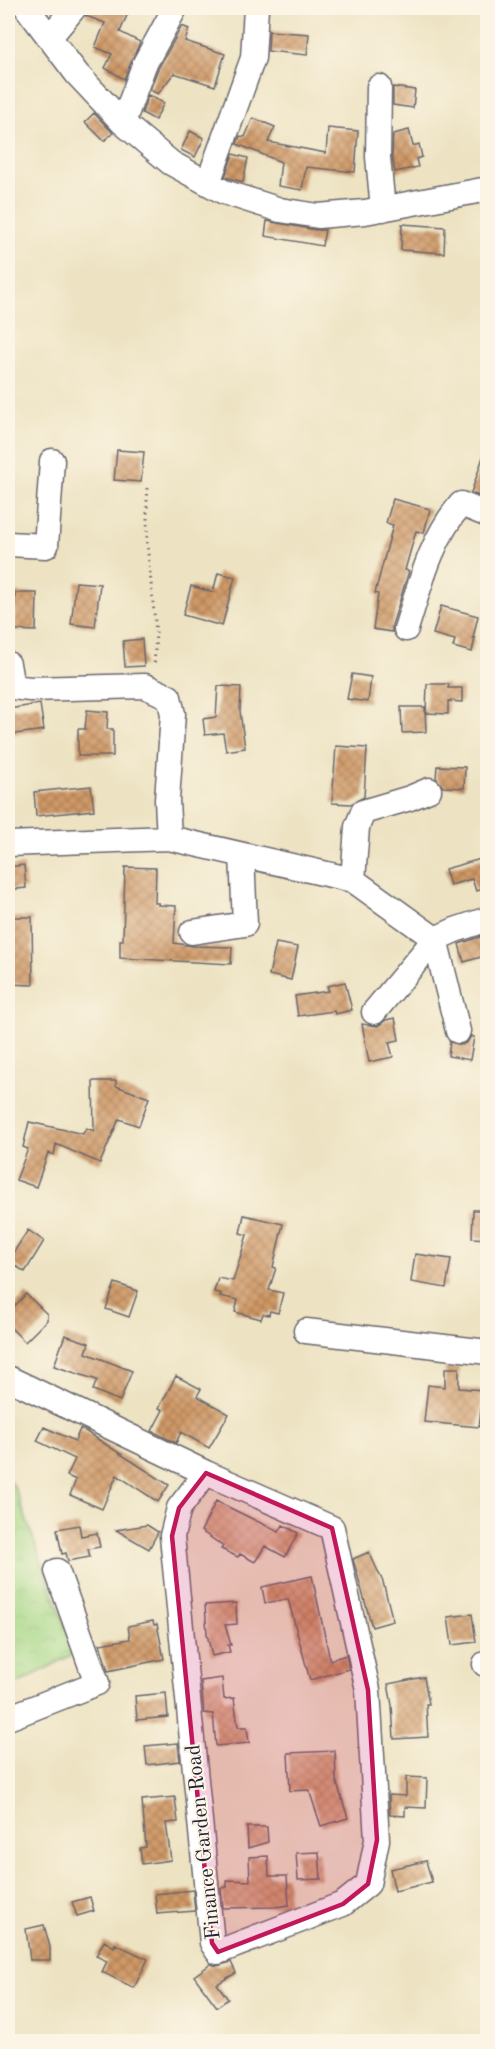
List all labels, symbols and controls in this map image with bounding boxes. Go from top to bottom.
street label: Finance Garden Road [183,1743,225,1941]

